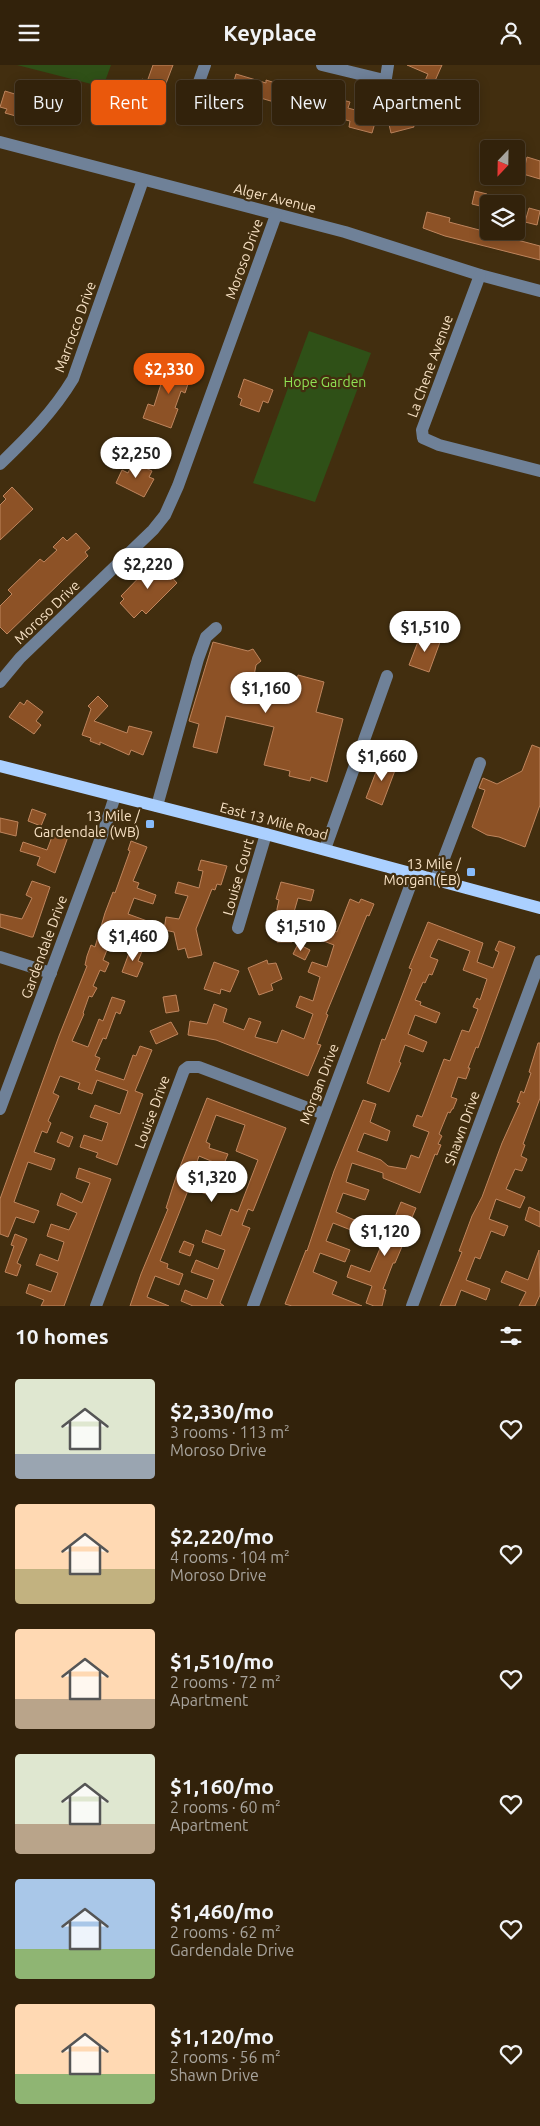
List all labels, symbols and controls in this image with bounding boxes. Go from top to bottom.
icon: menu [15,19,43,47]
icon: person [497,19,525,47]
text: Keyplace [223,20,317,45]
chip: Buy [15,80,81,125]
chip: Rent [91,80,166,125]
chip: Filters [176,80,262,125]
chip: New [272,80,345,125]
chip: Apartment [355,80,479,125]
north arrow [480,140,525,185]
map controls [480,140,525,240]
street label: Alger Avenue [232,180,318,216]
button: layers [480,195,525,240]
street label: Moroso Drive [222,217,266,301]
street label: Marrocco Drive [51,279,99,375]
street label: La Chene Avenue [404,313,456,419]
pin: $2,330 [128,353,210,395]
text: $2,330 [144,360,194,378]
park label: Hope Garden [284,374,366,390]
pin: $2,250 [95,437,177,479]
text: $2,250 [111,444,161,462]
pin: $2,220 [107,547,189,590]
text: $2,220 [123,555,173,573]
street label: Moroso Drive [11,577,83,647]
pin: $1,510 [384,611,466,653]
text: $1,510 [400,618,450,636]
pin: $1,160 [225,671,307,714]
text: $1,160 [241,679,291,697]
pin: $1,660 [341,739,423,782]
text: $1,660 [357,747,407,765]
street label: East 13 Mile Road [218,799,330,843]
place label: 13 Mile / Gardendale (WB) [34,808,141,840]
marker: 13 Mile / Gardendale (WB) [144,818,156,830]
street label: Louise Court [219,836,257,917]
place label: 13 Mile / Morgan (EB) [384,856,462,888]
marker: 13 Mile / Morgan (EB) [465,866,477,878]
street label: Gardendale Drive [18,893,70,1001]
pin: $1,510 [260,909,342,952]
text: $1,510 [276,917,326,935]
pin: $1,460 [92,919,174,962]
text: $1,460 [108,927,158,945]
street label: Morgan Drive [296,1041,342,1127]
street label: Louise Drive [131,1073,173,1151]
street label: Shawn Drive [441,1089,483,1167]
pin: $1,320 [171,1161,253,1203]
text: $1,320 [187,1168,237,1186]
pin: $1,120 [344,1215,426,1257]
text: $1,120 [360,1222,410,1240]
icon: filters [497,1322,525,1350]
text: 10 homes [15,1324,109,1348]
icon: home [55,1399,115,1459]
text: $2,330/mo [170,1399,274,1423]
icon: heart [497,1415,525,1443]
text: 3 rooms · 113 m² [170,1423,290,1441]
text: Moroso Drive [170,1441,266,1459]
icon: home [55,1524,115,1584]
text: $2,220/mo [170,1524,274,1548]
icon: heart [497,1540,525,1568]
text: 4 rooms · 104 m² [170,1548,290,1566]
text: Moroso Drive [170,1566,266,1584]
icon: home [55,1649,115,1709]
text: $1,510/mo [170,1649,274,1673]
icon: heart [497,1665,525,1693]
text: 2 rooms · 72 m² [170,1673,281,1691]
text: Apartment [170,1691,248,1709]
icon: home [55,1774,115,1834]
text: $1,160/mo [170,1774,274,1798]
icon: heart [497,1790,525,1818]
text: 2 rooms · 60 m² [170,1798,281,1816]
text: Apartment [170,1816,248,1834]
icon: home [55,1899,115,1959]
text: $1,460/mo [170,1899,274,1923]
icon: heart [497,1915,525,1943]
text: 2 rooms · 62 m² [170,1923,281,1941]
text: Gardendale Drive [170,1941,294,1959]
icon: home [55,2024,115,2084]
text: $1,120/mo [170,2024,274,2048]
icon: heart [497,2040,525,2068]
text: 2 rooms · 56 m² [170,2048,281,2066]
text: Shawn Drive [170,2066,259,2084]

